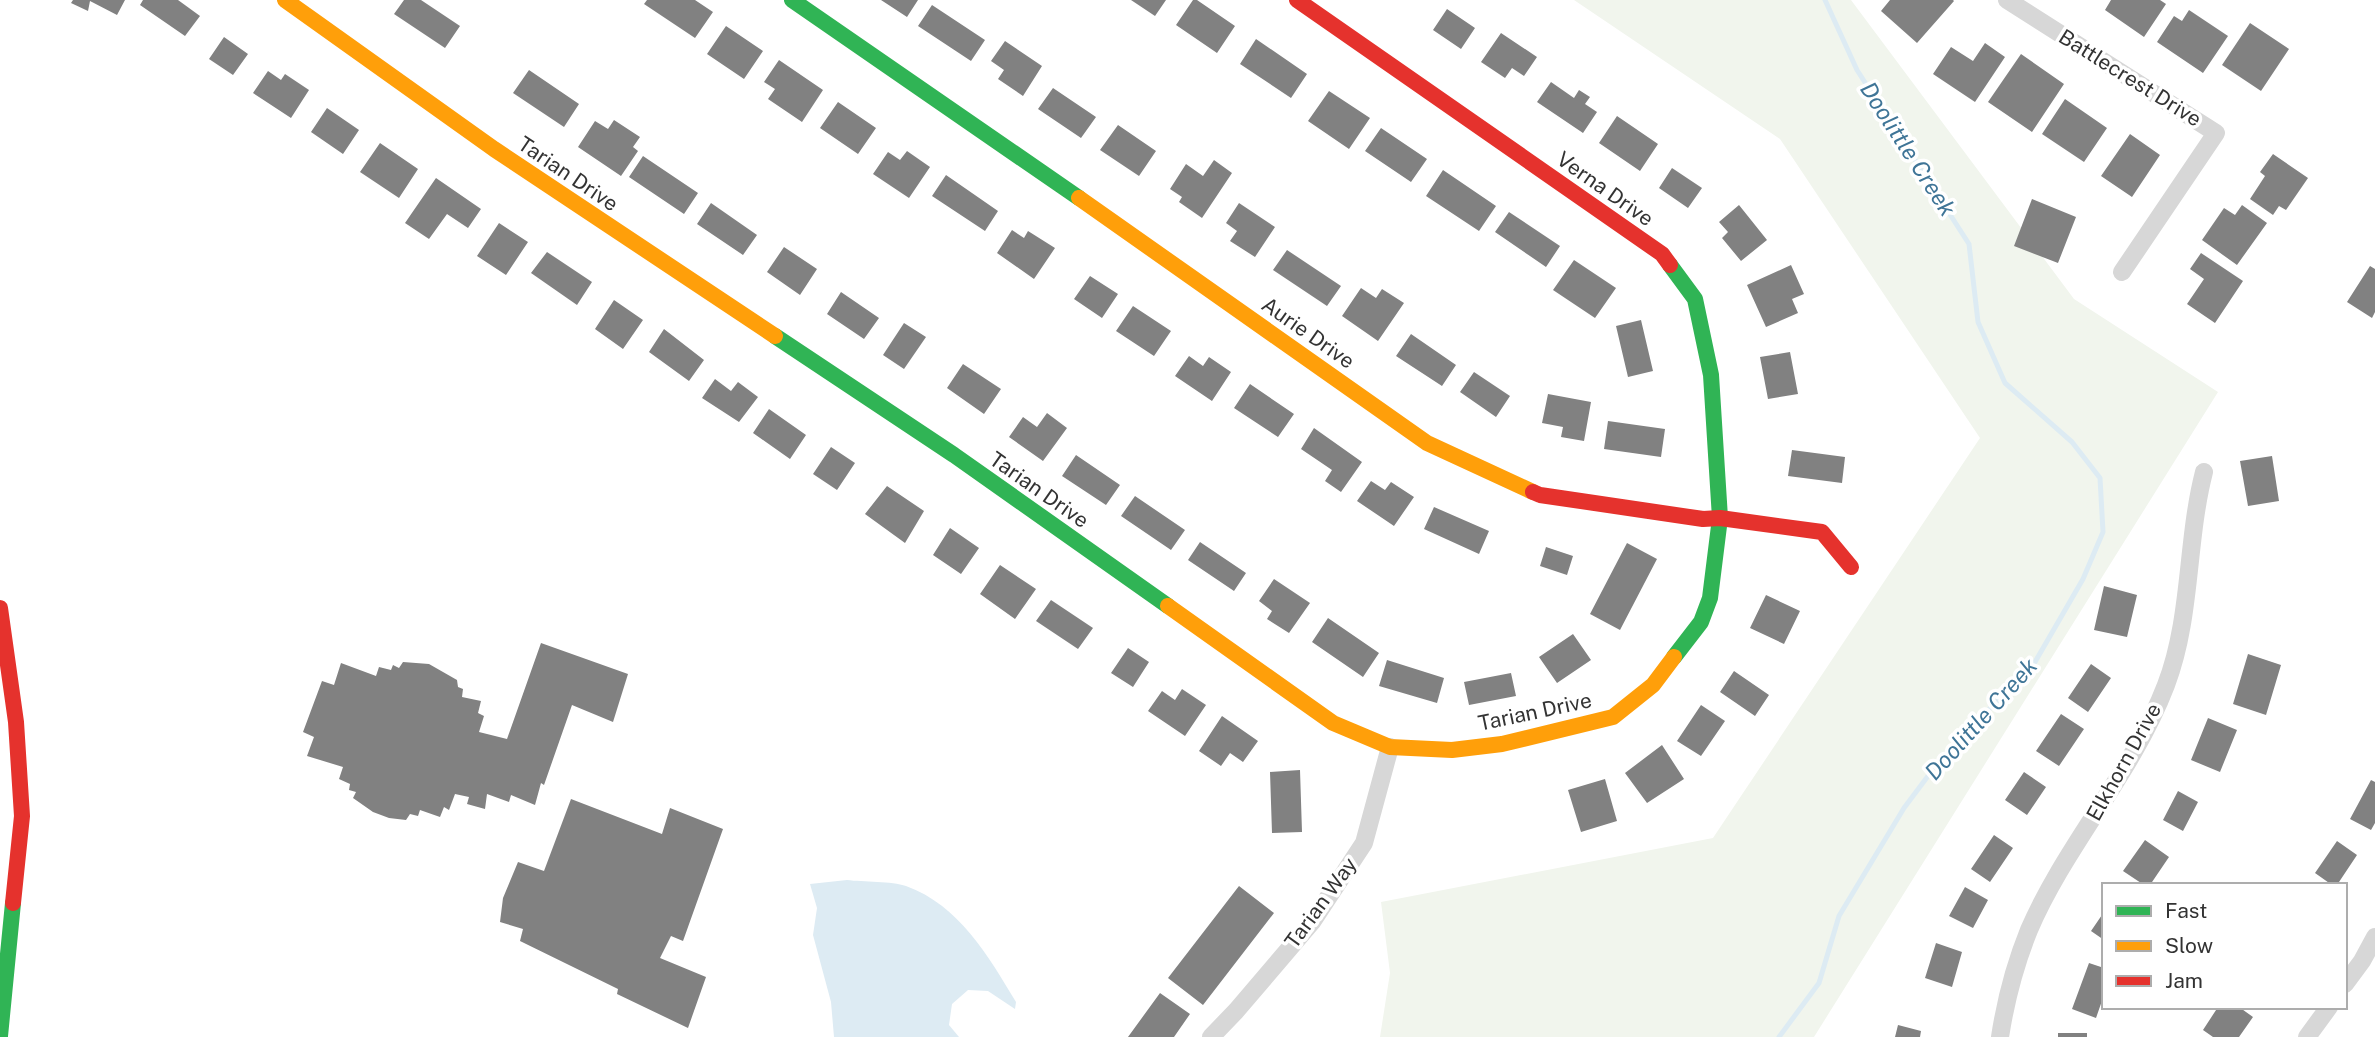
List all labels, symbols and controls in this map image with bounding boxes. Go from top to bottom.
street label: Battlecrest Drive [2054,24,2206,131]
water label: Doolittle Creek [1855,77,1962,221]
street label: Tarian Drive [513,131,623,216]
street label: Verna Drive [1552,146,1658,231]
street label: Aurie Drive [1257,291,1360,374]
street label: Tarian Drive [985,446,1094,533]
water label: Doolittle Creek [1919,652,2043,785]
street label: Tarian Drive [1476,687,1594,736]
street label: Elkhorn Drive [2081,699,2166,825]
street label: Tarian Way [1279,852,1362,953]
legend [2102,883,2347,1009]
text: Fast [2165,898,2207,923]
text: Slow [2165,933,2213,958]
text: Jam [2165,968,2203,993]

